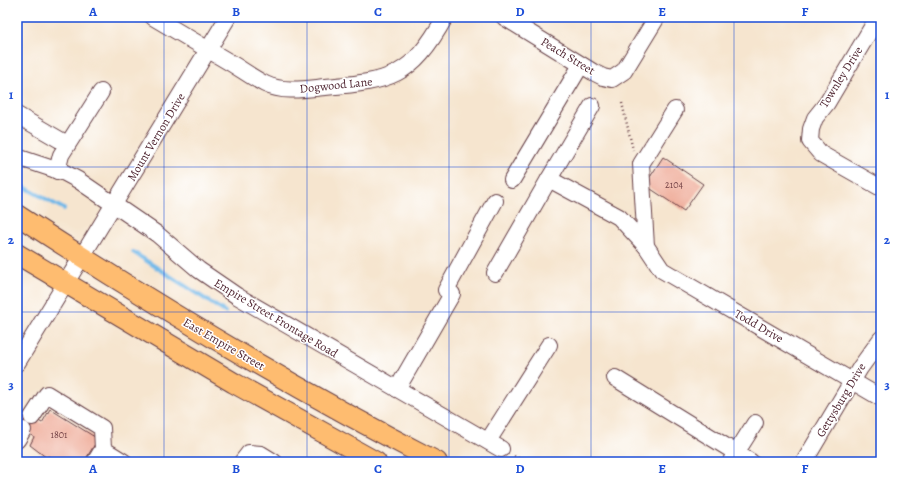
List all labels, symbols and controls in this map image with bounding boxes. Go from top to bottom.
text: A [88,3,98,20]
text: B [232,3,240,20]
text: C [374,3,382,20]
text: D [515,3,525,20]
text: E [658,3,666,20]
text: F [802,3,809,20]
street label: Peach Street [538,34,598,78]
street label: Townley Drive [816,43,866,111]
street label: Dogwood Lane [299,73,373,97]
text: 1 [9,86,14,103]
text: 1 [885,86,890,103]
street label: Mount Vernon Drive [123,90,189,184]
house number: 2104 [665,178,683,191]
text: 2 [8,231,15,248]
text: 2 [884,231,891,248]
street label: Empire Street Frontage Road [211,275,341,362]
street label: Todd Drive [732,306,786,346]
street label: East Empire Street [180,314,268,374]
street label: Gettysburg Drive [813,360,869,440]
text: 3 [8,376,14,393]
text: 3 [884,376,890,393]
house number: 1801 [50,428,68,441]
text: A [88,460,98,477]
text: B [232,460,240,477]
text: C [374,460,382,477]
text: D [515,460,525,477]
text: E [658,460,666,477]
text: F [802,460,809,477]

